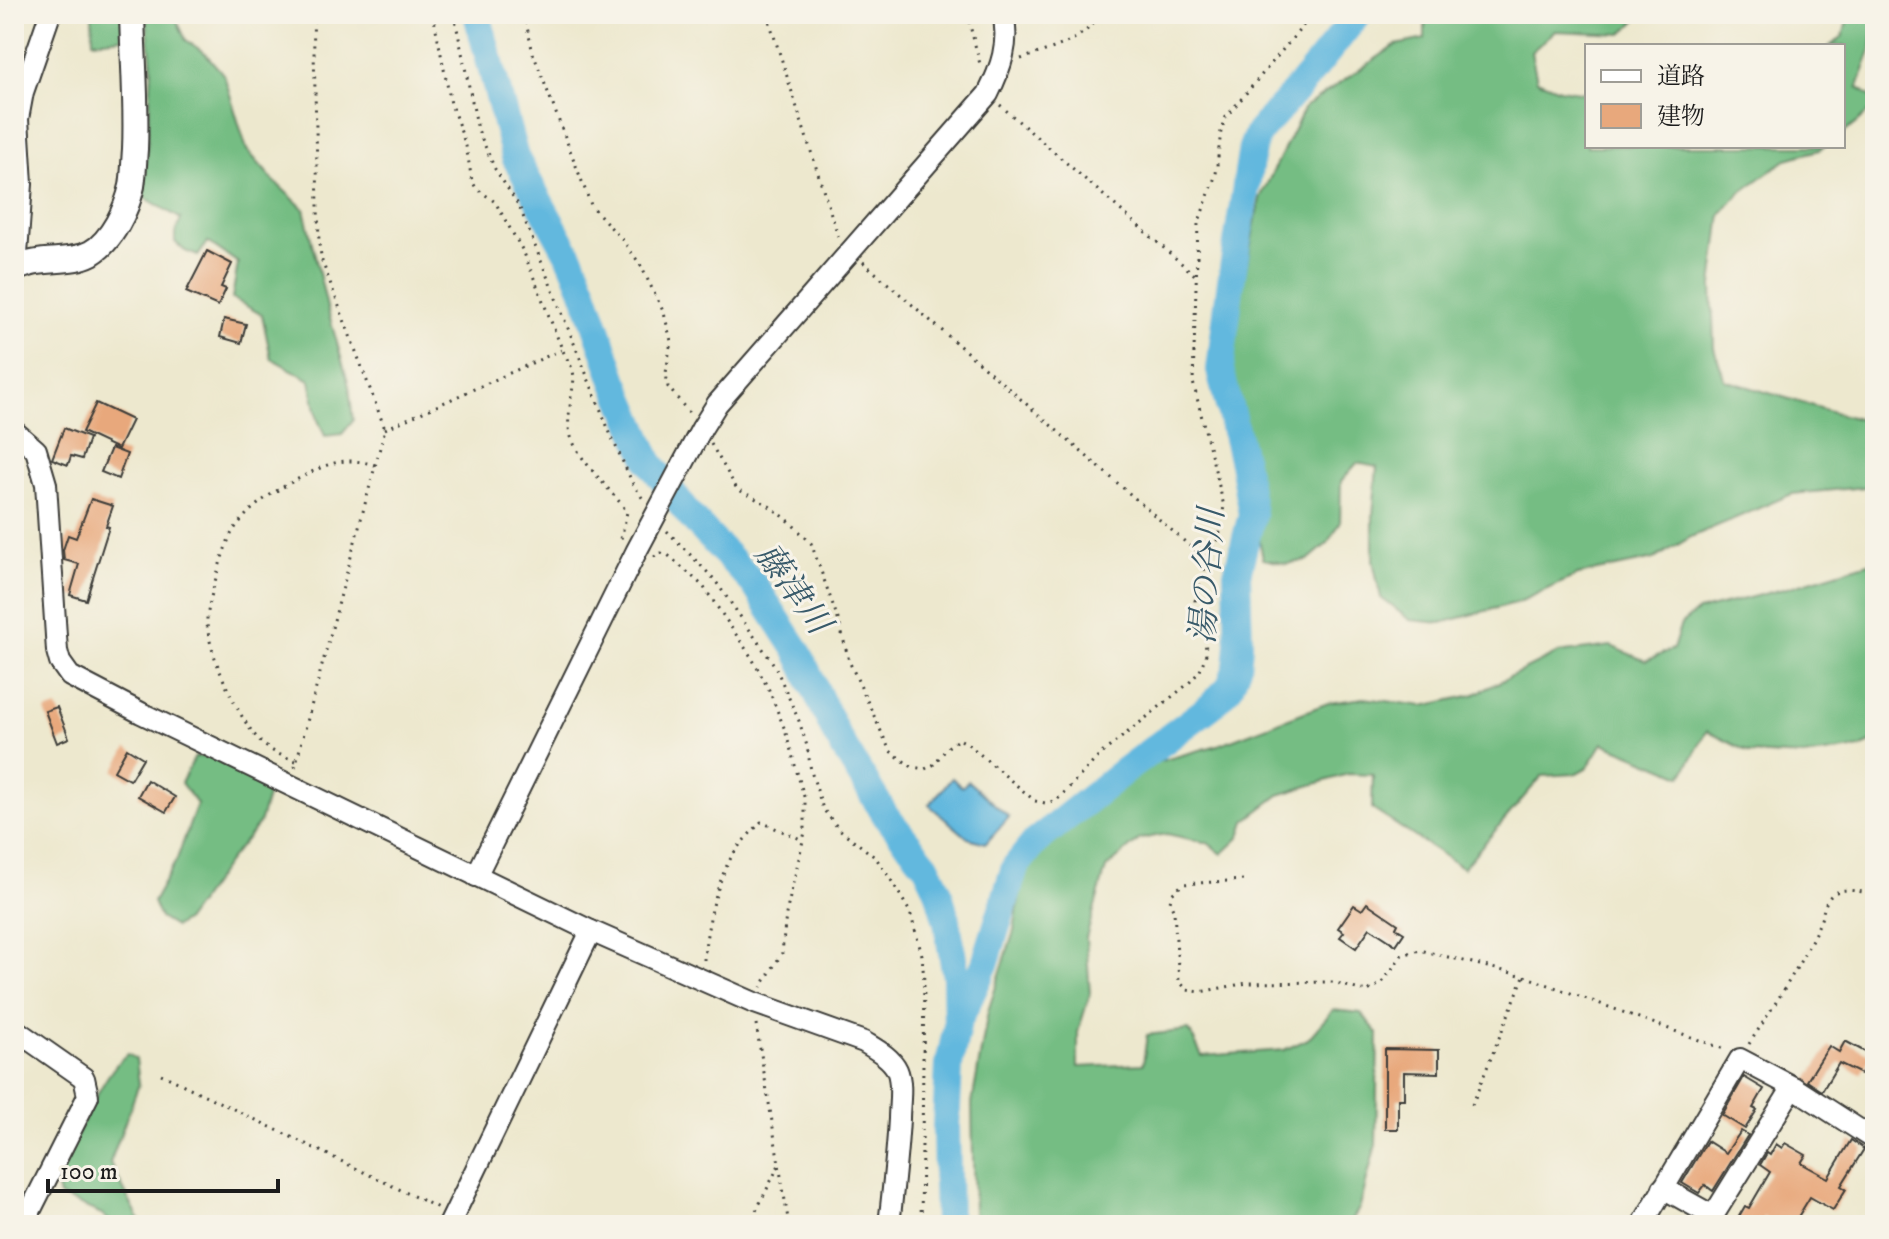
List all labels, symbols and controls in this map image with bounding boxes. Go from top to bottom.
legend [1585,44,1845,148]
text: 道路 [1657,62,1705,92]
text: 建物 [1657,102,1705,132]
water label: 湯の谷川 [1182,503,1234,645]
water label: 藤津川 [745,536,842,646]
scale bar [48,1143,278,1193]
text: 100 m [60,1157,118,1187]

